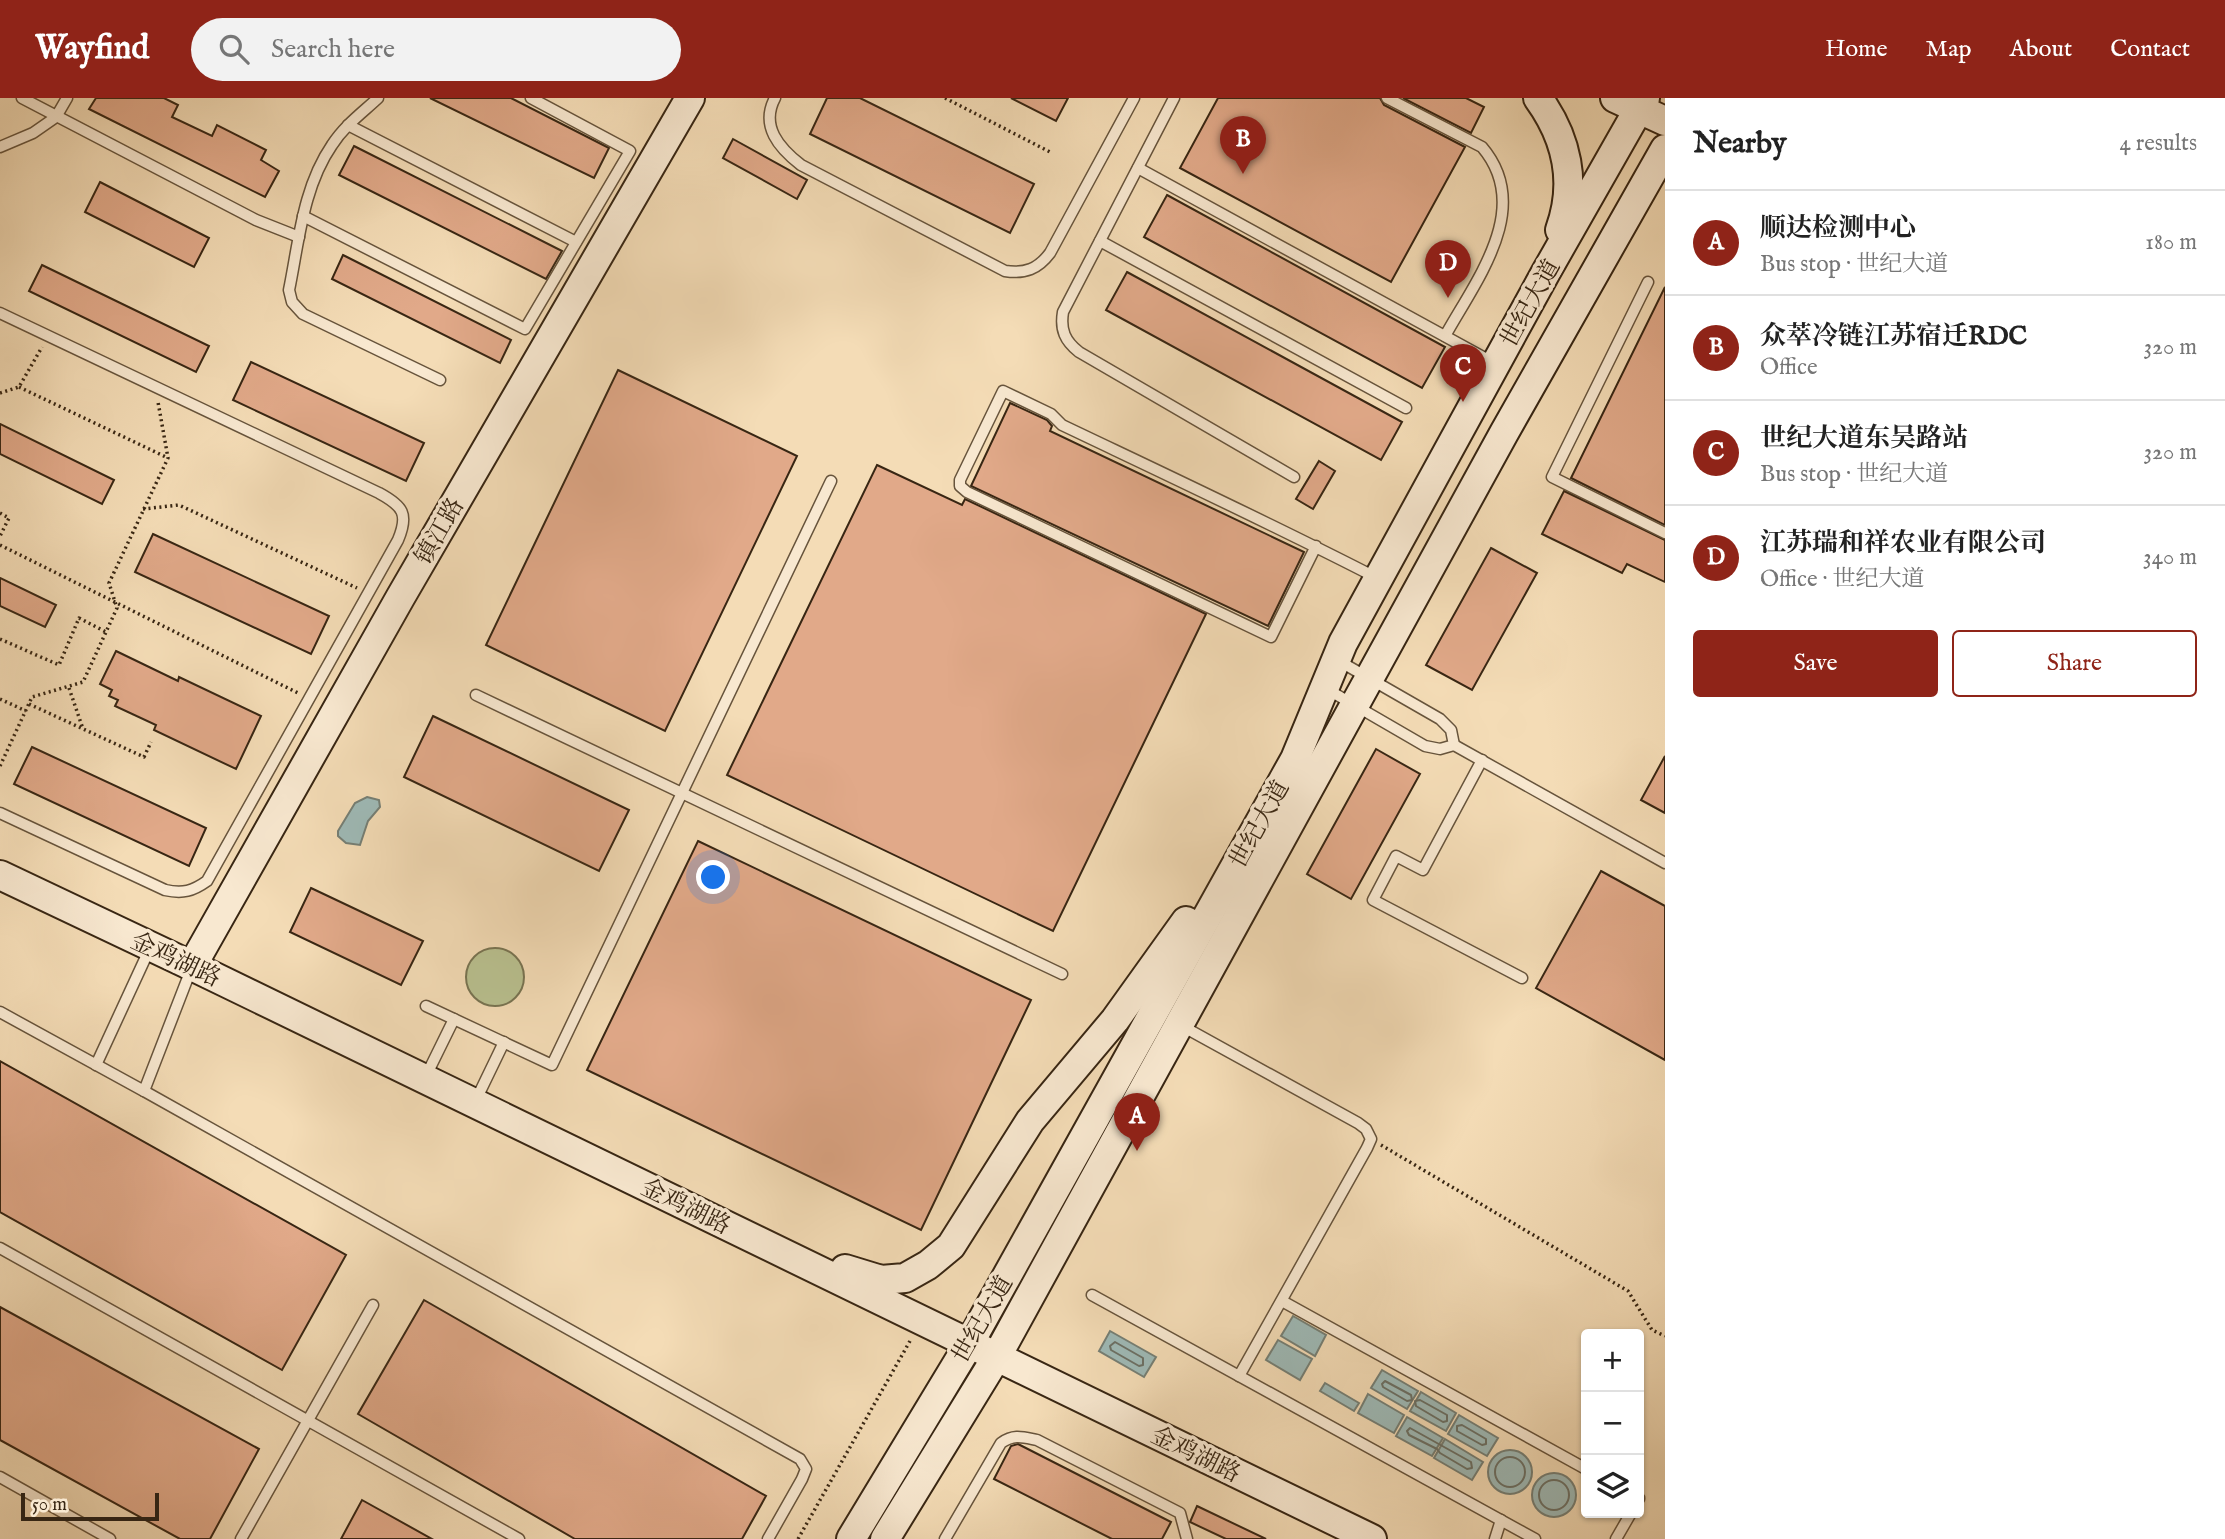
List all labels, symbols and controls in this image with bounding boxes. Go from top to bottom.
search box [191,18,681,81]
text: Wayfind [35,28,149,70]
icon: search [215,30,253,68]
text: Search here [271,33,395,66]
text: Home [1825,34,1888,65]
text: Map [1926,34,1972,65]
text: About [2010,34,2072,65]
text: Contact [2110,34,2190,65]
pin: B [1220,116,1266,174]
text: Nearby [1693,125,1786,163]
text: 4 results [2119,129,2197,158]
text: 顺达检测中心 [1760,212,1916,245]
text: A [1708,228,1724,257]
text: 180 m [2145,228,2197,257]
pin: D [1425,240,1471,298]
text: Bus stop · 世纪大道 [1760,250,1948,279]
street label: 世纪大道 [1494,254,1568,353]
text: 众萃冷链江苏宿迁RDC [1760,320,2027,353]
text: B [1708,333,1724,362]
text: 320 m [2144,333,2197,362]
pin: C [1440,344,1486,402]
text: Office [1760,353,1817,382]
text: 世纪大道东吴路站 [1760,422,1968,455]
text: C [1708,438,1724,467]
text: 320 m [2144,438,2197,467]
text: Bus stop · 世纪大道 [1760,460,1948,489]
street label: 镇江路 [409,493,472,571]
text: 江苏瑞和祥农业有限公司 [1760,527,2046,560]
text: D [1707,543,1725,572]
text: 340 m [2143,543,2197,572]
text: Office · 世纪大道 [1760,565,1925,594]
button: Save [1693,630,1938,697]
button: Share [1952,630,2197,697]
street label: 世纪大道 [1223,775,1297,874]
your location [696,860,730,894]
street label: 金鸡湖路 [125,926,225,995]
pin: A [1114,1093,1160,1151]
street label: 金鸡湖路 [635,1172,735,1242]
street label: 世纪大道 [946,1270,1021,1369]
map controls [1581,1329,1644,1518]
button: + [1581,1329,1644,1392]
button: − [1581,1392,1644,1455]
street label: 金鸡湖路 [1145,1420,1245,1490]
button: layers [1581,1455,1644,1518]
scale bar [21,1490,159,1522]
text: 50 m [32,1493,67,1517]

